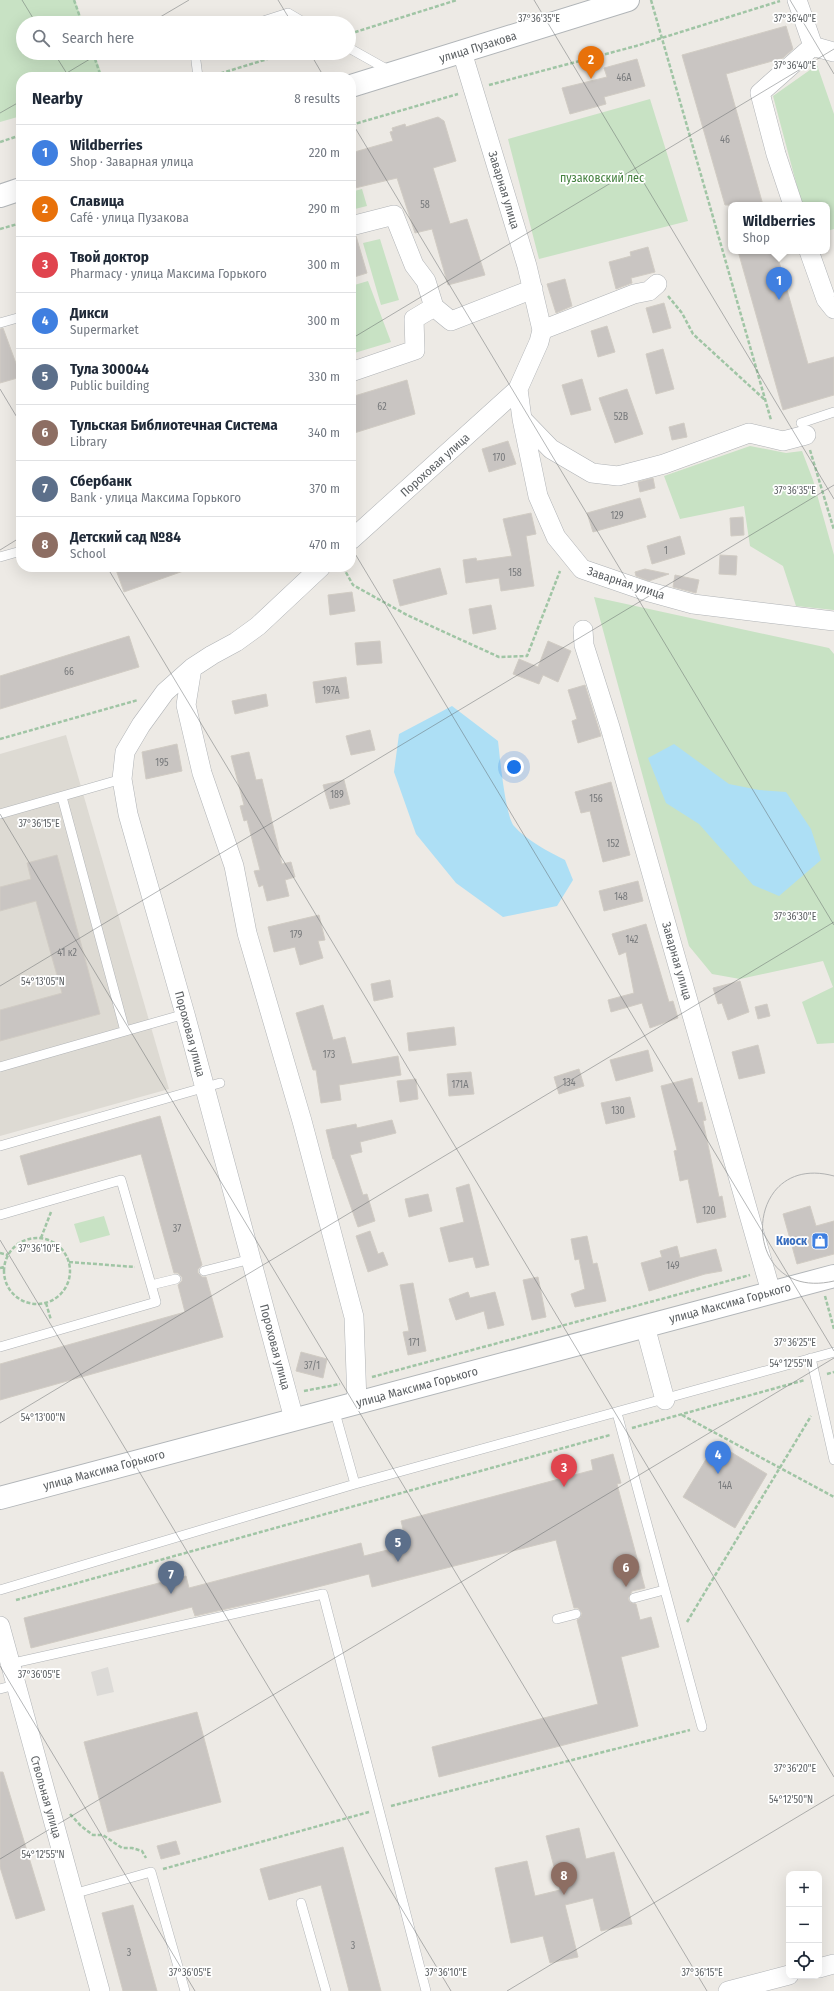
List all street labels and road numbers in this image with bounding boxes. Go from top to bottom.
street label: улица Пузакова [438,29,518,65]
street label: Заварная улица [485,149,523,231]
street label: Пороховая улица [398,430,473,500]
street label: Заварная улица [585,564,667,602]
street label: Заварная улица [659,920,695,1002]
street label: Пороховая улица [172,990,208,1079]
street label: улица Максима Горького [668,1280,792,1326]
street label: Пороховая улица [257,1303,293,1392]
street label: улица Максима Горького [355,1364,479,1410]
street label: улица Максима Горького [42,1447,166,1493]
street label: Ствольная улица [28,1754,65,1840]

